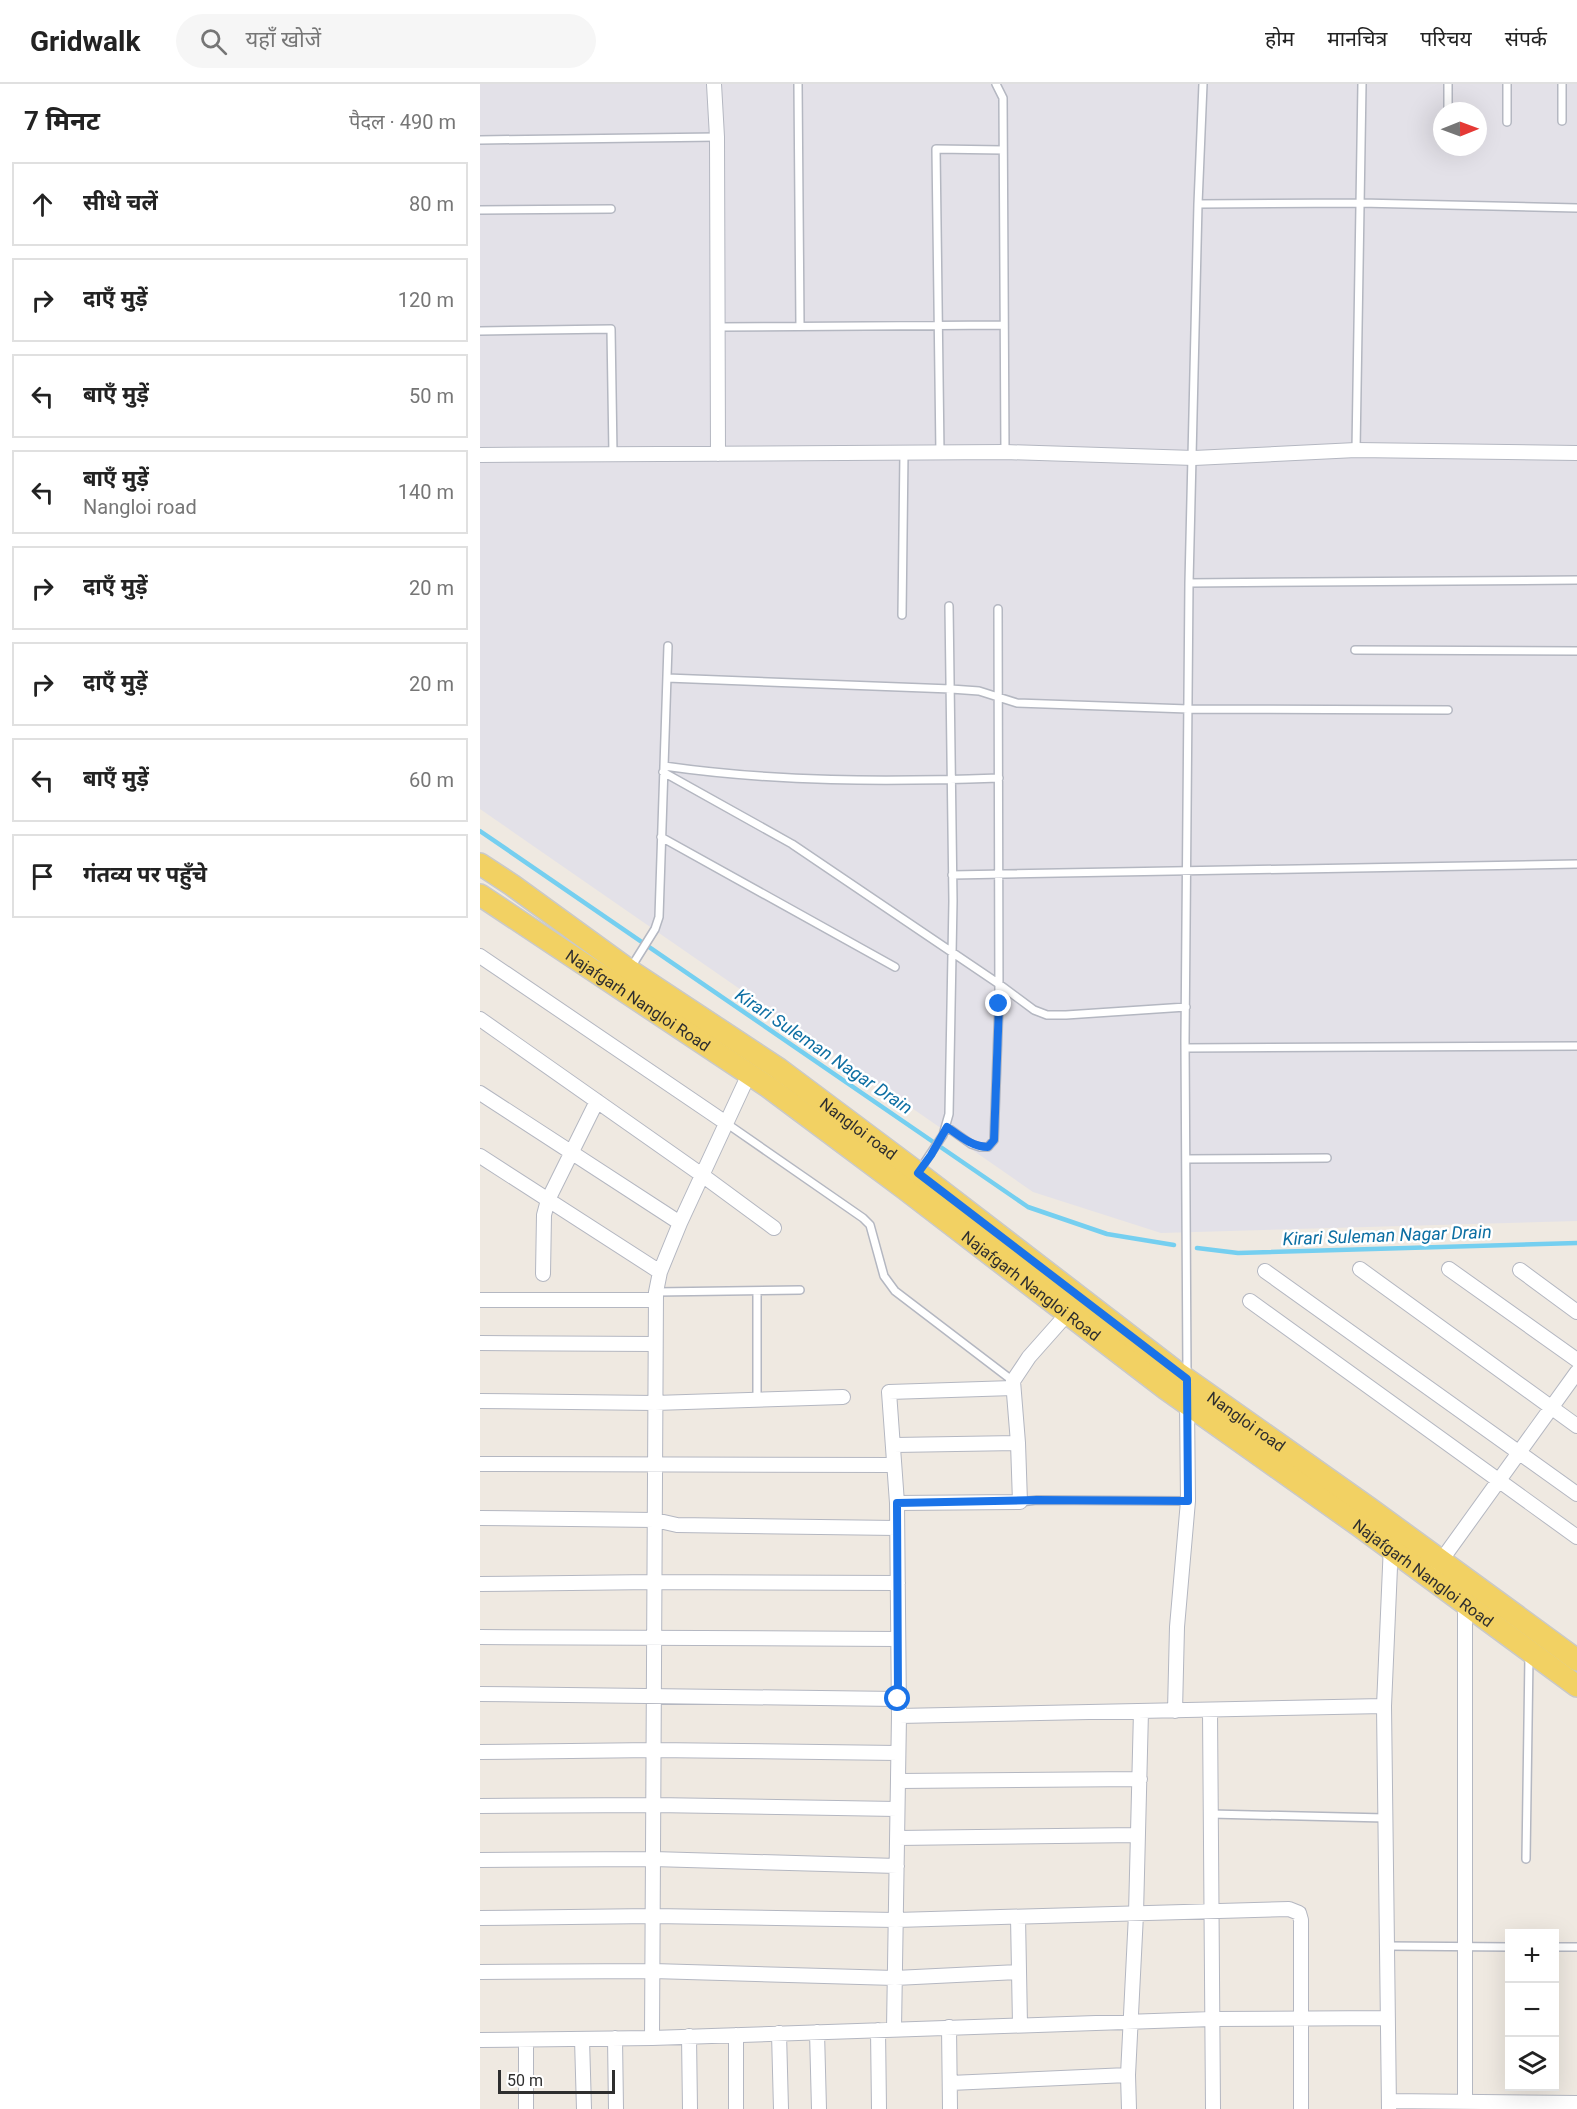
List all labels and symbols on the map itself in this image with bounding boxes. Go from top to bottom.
north arrow [1433,102,1487,156]
street label: Najafgarh Nangloi Road [562,945,714,1055]
water label: Kirari Suleman Nagar Drain [731,984,917,1118]
route end [985,990,1011,1016]
street label: Nangloi road [816,1094,901,1163]
water label: Kirari Suleman Nagar Drain [1282,1221,1492,1249]
street label: Najafgarh Nangloi Road [958,1227,1104,1345]
street label: Nangloi road [1204,1387,1289,1455]
street label: Najafgarh Nangloi Road [1349,1515,1497,1631]
route start [884,1685,910,1711]
scale bar [498,2067,615,2094]

